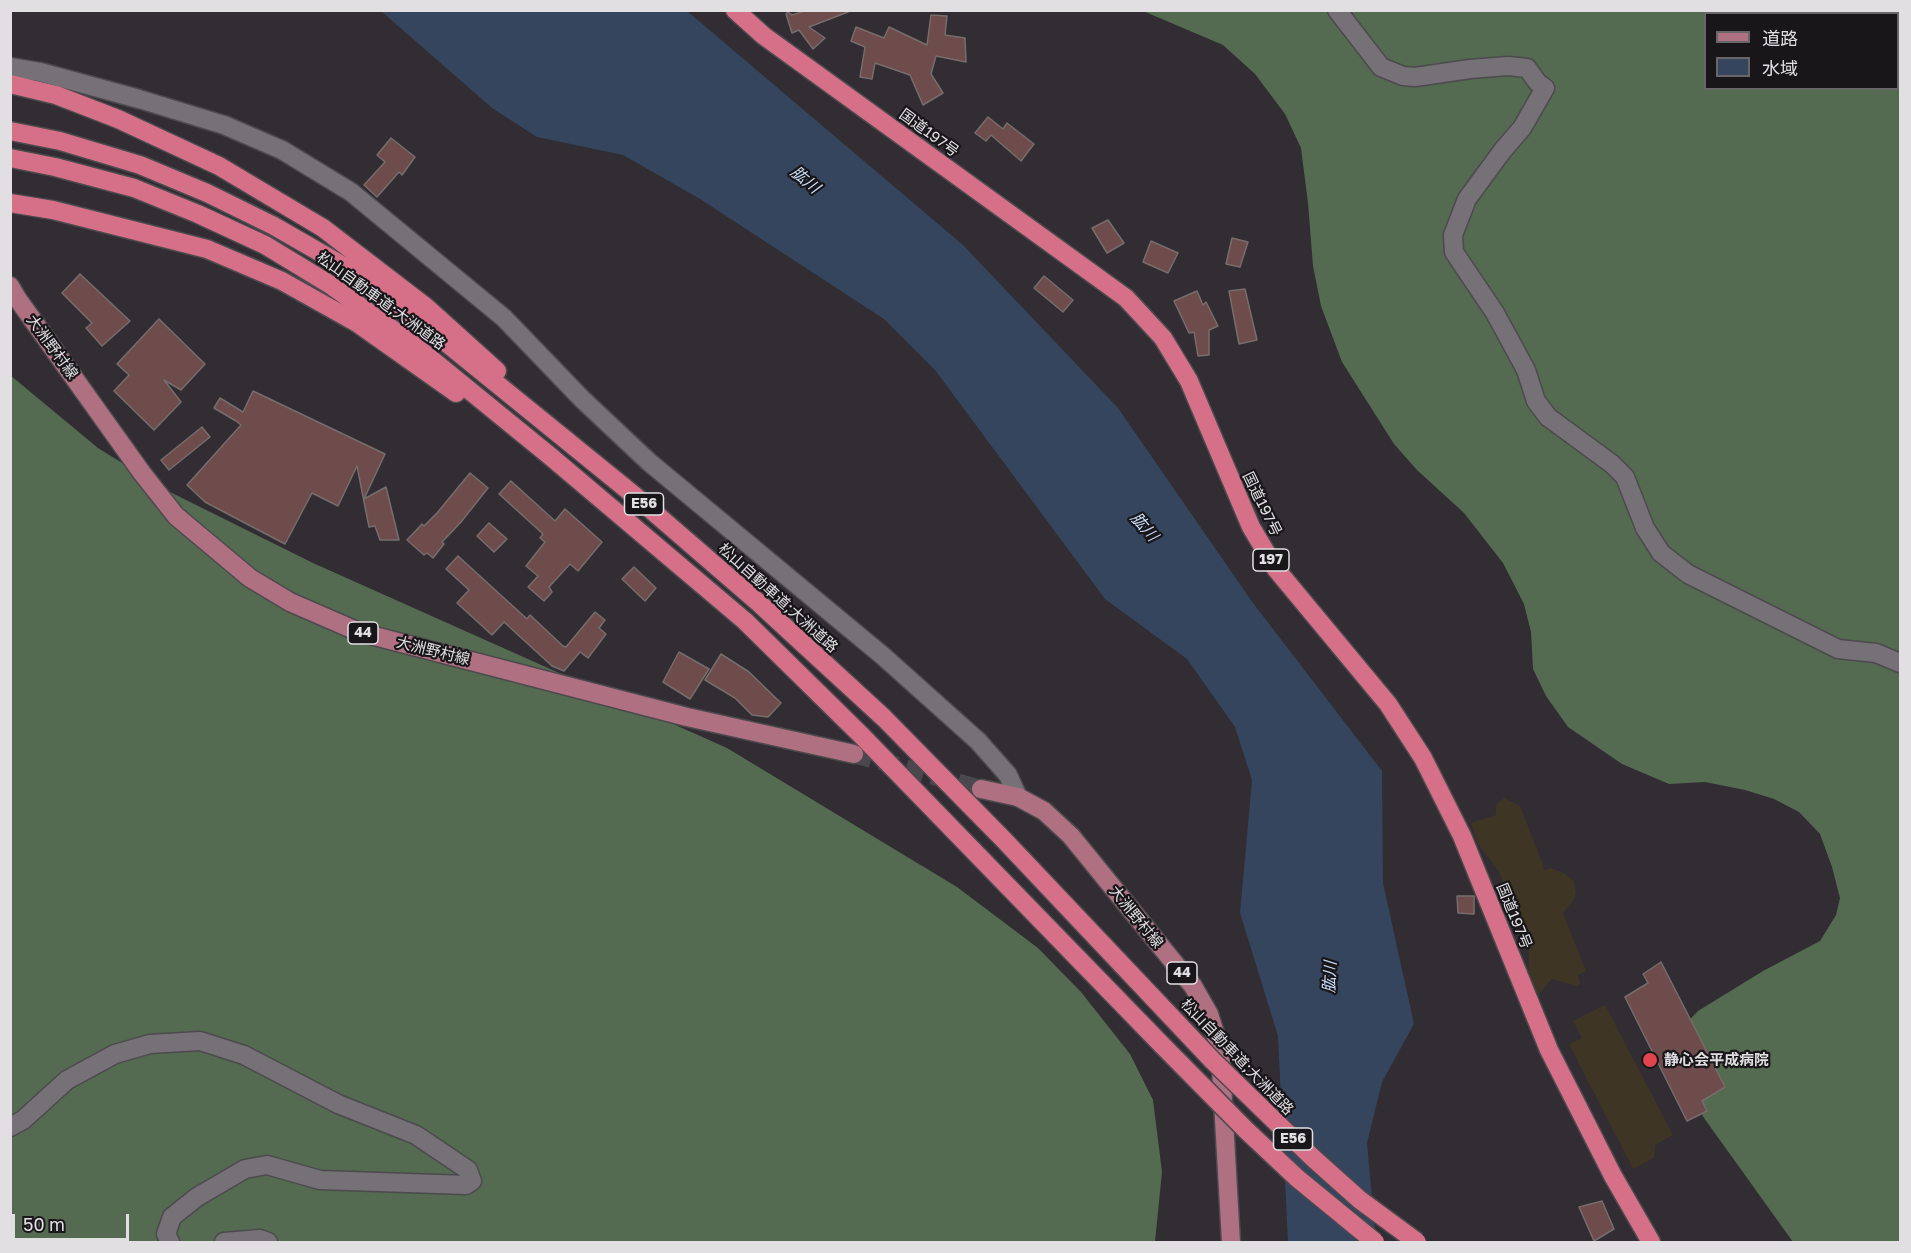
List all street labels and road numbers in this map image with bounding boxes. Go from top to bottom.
street label: 国道197号 [896,105,962,161]
street label: 松山自動車道;大洲道路 [313,248,449,354]
street label: 大洲野村線 [23,311,81,383]
street label: 国道197号 [1239,469,1285,539]
road number: E56 [624,493,664,515]
street label: 松山自動車道;大洲道路 [715,540,841,656]
road number: 197 [1253,549,1289,571]
road number: 44 [348,622,378,644]
street label: 大洲野村線 [394,633,472,669]
street label: 国道197号 [1493,881,1535,951]
street label: 大洲野村線 [1105,882,1167,952]
road number: 44 [1167,962,1197,984]
street label: 松山自動車道;大洲道路 [1177,995,1297,1119]
road number: E56 [1274,1128,1312,1150]

